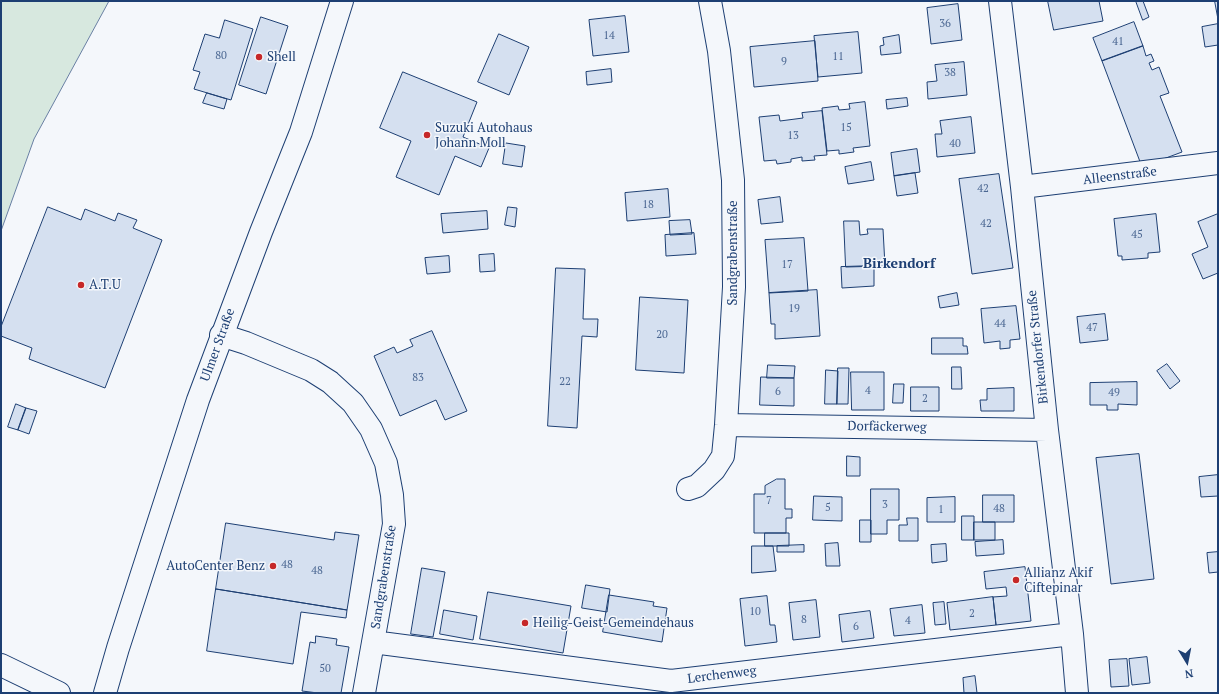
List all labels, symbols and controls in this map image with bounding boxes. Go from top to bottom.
house number: 36 [939,17,951,31]
house number: 14 [603,29,615,43]
house number: 41 [1112,35,1124,49]
house number: 80 [215,49,227,63]
place label: Shell [267,49,296,65]
house number: 11 [832,50,844,64]
marker: Shell [254,52,264,62]
house number: 9 [781,55,787,69]
house number: 38 [944,66,956,80]
place label: Suzuki Autohaus Johann Moll [435,120,533,151]
house number: 15 [840,121,852,135]
house number: 13 [787,129,799,143]
marker: Suzuki Autohaus Johann Moll [422,130,432,140]
house number: 40 [949,137,961,151]
street label: Alleenstraße [1082,164,1158,188]
house number: 42 [977,182,989,196]
house number: 18 [642,198,654,212]
street label: Sandgrabenstraße [725,200,741,306]
house number: 42 [980,217,992,231]
house number: 45 [1131,228,1143,242]
district label: Birkendorf [863,256,935,272]
house number: 17 [781,258,793,272]
place label: A.T.U [89,277,121,293]
marker: A.T.U [76,280,86,290]
street label: Birkendorfer Straße [1024,289,1052,405]
house number: 19 [788,302,800,316]
street label: Ulmer Straße [198,306,238,384]
house number: 44 [994,317,1006,331]
house number: 47 [1086,321,1098,335]
house number: 20 [656,328,668,342]
house number: 83 [412,371,424,385]
house number: 22 [559,375,571,389]
house number: 4 [865,384,871,398]
house number: 6 [775,385,781,399]
house number: 49 [1108,386,1120,400]
house number: 2 [922,392,928,406]
street label: Dorfäckerweg [847,419,927,435]
house number: 7 [766,494,772,508]
house number: 3 [882,498,888,512]
house number: 5 [825,501,831,515]
house number: 48 [993,502,1005,516]
house number: 1 [938,503,944,517]
street label: Sandgrabenstraße [368,524,400,630]
place label: AutoCenter Benz [166,558,265,574]
house number: 48 [281,558,293,572]
marker: AutoCenter Benz [268,561,278,571]
house number: 48 [311,564,323,578]
place label: Allianz Akif Ciftepinar [1024,565,1092,596]
marker: Allianz Akif Ciftepinar [1011,575,1021,585]
house number: 10 [749,605,761,619]
house number: 2 [969,607,975,621]
house number: 8 [801,613,807,627]
house number: 4 [905,614,911,628]
place label: Heilig-Geist-Gemeindehaus [533,615,694,631]
marker: Heilig-Geist-Gemeindehaus [520,618,530,628]
house number: 6 [853,620,859,634]
north arrow [1167,642,1207,682]
house number: 50 [319,662,331,676]
street label: Lerchenweg [687,663,757,687]
text: N [1184,666,1194,681]

